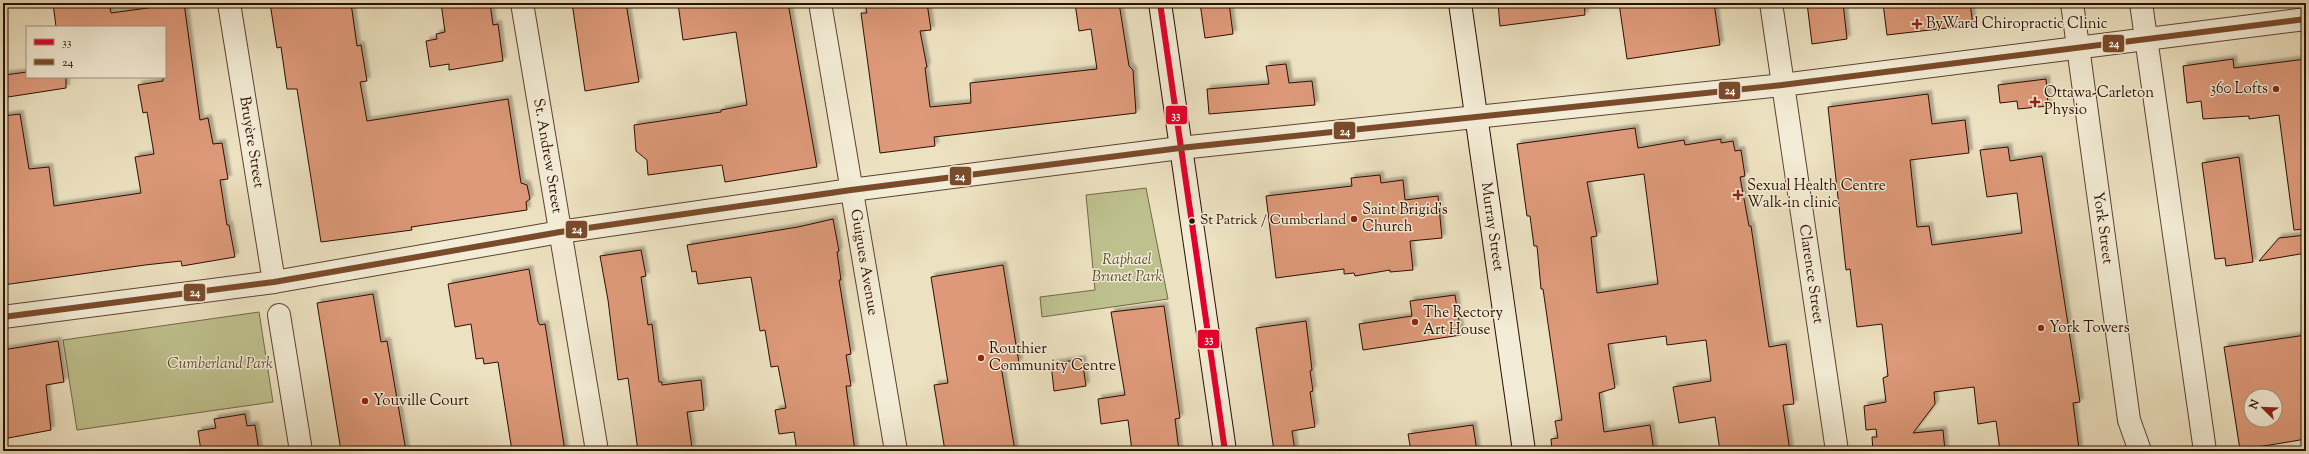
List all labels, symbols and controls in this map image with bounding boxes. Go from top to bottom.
place label: ByWard Chiropractic Clinic [1926,14,2108,35]
marker: ByWard Chiropractic Clinic [1911,18,1923,30]
legend [26,26,166,78]
text: 33 [62,34,72,52]
line badge: 24 [2102,34,2125,53]
text: 24 [2109,36,2120,52]
text: 24 [62,54,74,72]
place label: 360 Lofts [2210,79,2268,100]
line badge: 24 [1718,81,1741,100]
text: 24 [1725,83,1736,99]
place label: Ottawa-Carleton Physio [2044,83,2154,121]
marker: 360 Lofts [2271,84,2281,94]
street label: Bruyère Street [234,95,269,190]
marker: Ottawa-Carleton Physio [2029,96,2041,108]
street label: St. Andrew Street [528,97,568,215]
line badge: 33 [1165,105,1188,125]
text: 33 [1172,108,1181,124]
line badge: 24 [1333,121,1356,140]
text: 24 [1340,124,1351,140]
line badge: 24 [949,166,972,186]
text: 24 [955,169,966,185]
place label: Sexual Health Centre Walk-in clinic [1747,176,1886,214]
street label: Murray Street [1475,181,1509,273]
marker: Sexual Health Centre Walk-in clinic [1732,189,1744,201]
street label: York Street [2087,190,2118,266]
place label: Saint Brigid's Church [1362,200,1448,238]
street label: Guigues Avenue [845,208,883,317]
place label: St Patrick / Cumberland [1200,211,1346,231]
marker: Saint Brigid's Church [1349,214,1359,224]
marker: St Patrick / Cumberland [1187,216,1197,226]
line badge: 24 [565,220,588,239]
text: 24 [572,222,583,238]
street label: Clarence Street [1793,223,1829,325]
park label: Raphael Brunet Park [1092,250,1162,288]
line badge: 24 [183,283,206,302]
text: 24 [190,285,201,301]
place label: The Rectory Art House [1423,303,1503,341]
marker: The Rectory Art House [1410,317,1420,327]
place label: York Towers [2049,318,2130,339]
marker: York Towers [2036,323,2046,333]
line badge: 33 [1197,329,1220,349]
text: 33 [1205,332,1214,348]
place label: Routhier Community Centre [989,339,1116,377]
marker: Routhier Community Centre [976,353,986,363]
park label: Cumberland Park [167,354,273,375]
north arrow [2243,388,2283,428]
place label: Youville Court [373,391,469,412]
marker: Youville Court [360,396,370,406]
text: N [2245,397,2264,413]

